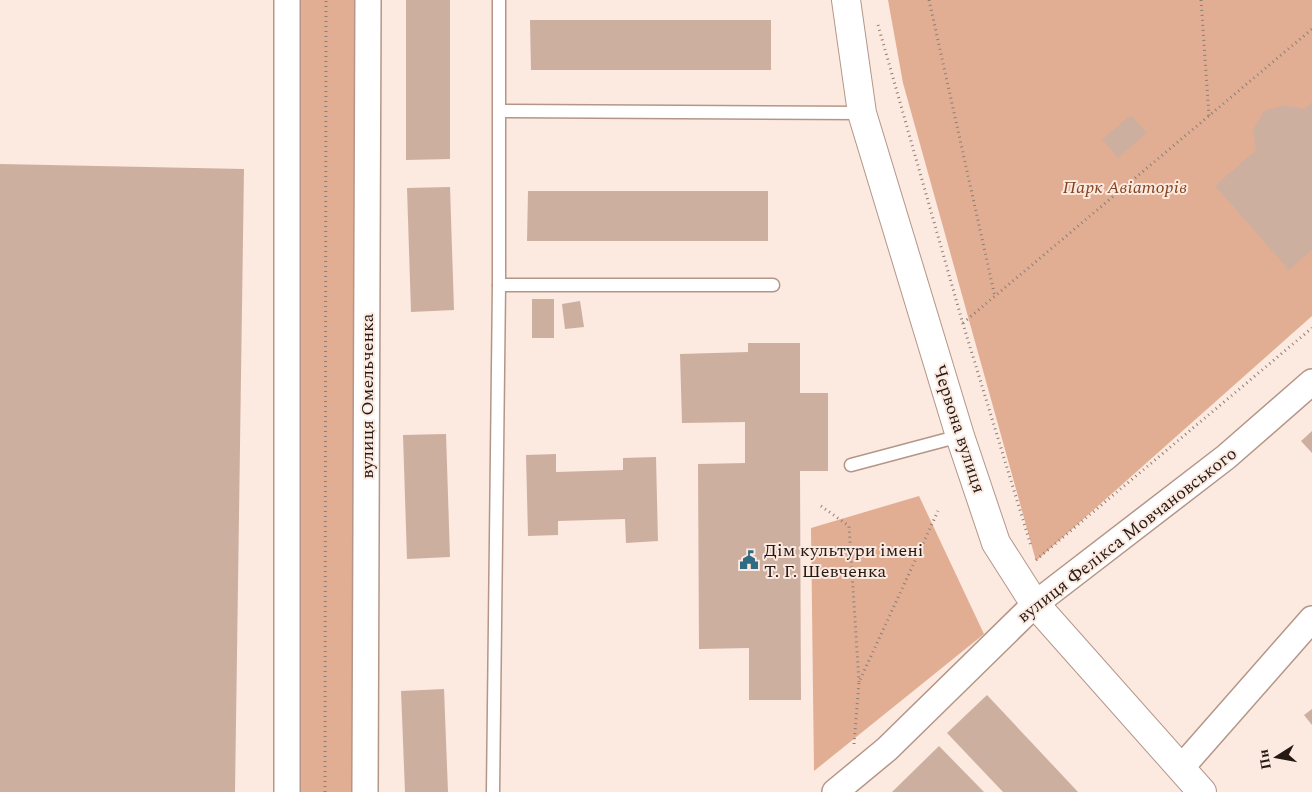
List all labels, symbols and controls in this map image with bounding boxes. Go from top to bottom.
park label: Парк Авіаторів [1063,174,1187,201]
street label: вулиця Омельченка [354,313,381,479]
street label: Червона вулиця [926,361,992,497]
street label: вулиця Фелікса Мовчановського [1011,440,1243,630]
place label: Дім культури імені Т. Г. Шевченка [764,537,923,585]
public building icon: Дім культури імені Т. Г. Шевченка [738,549,760,571]
north arrow [1252,732,1302,782]
text: Пн [1252,747,1277,771]

